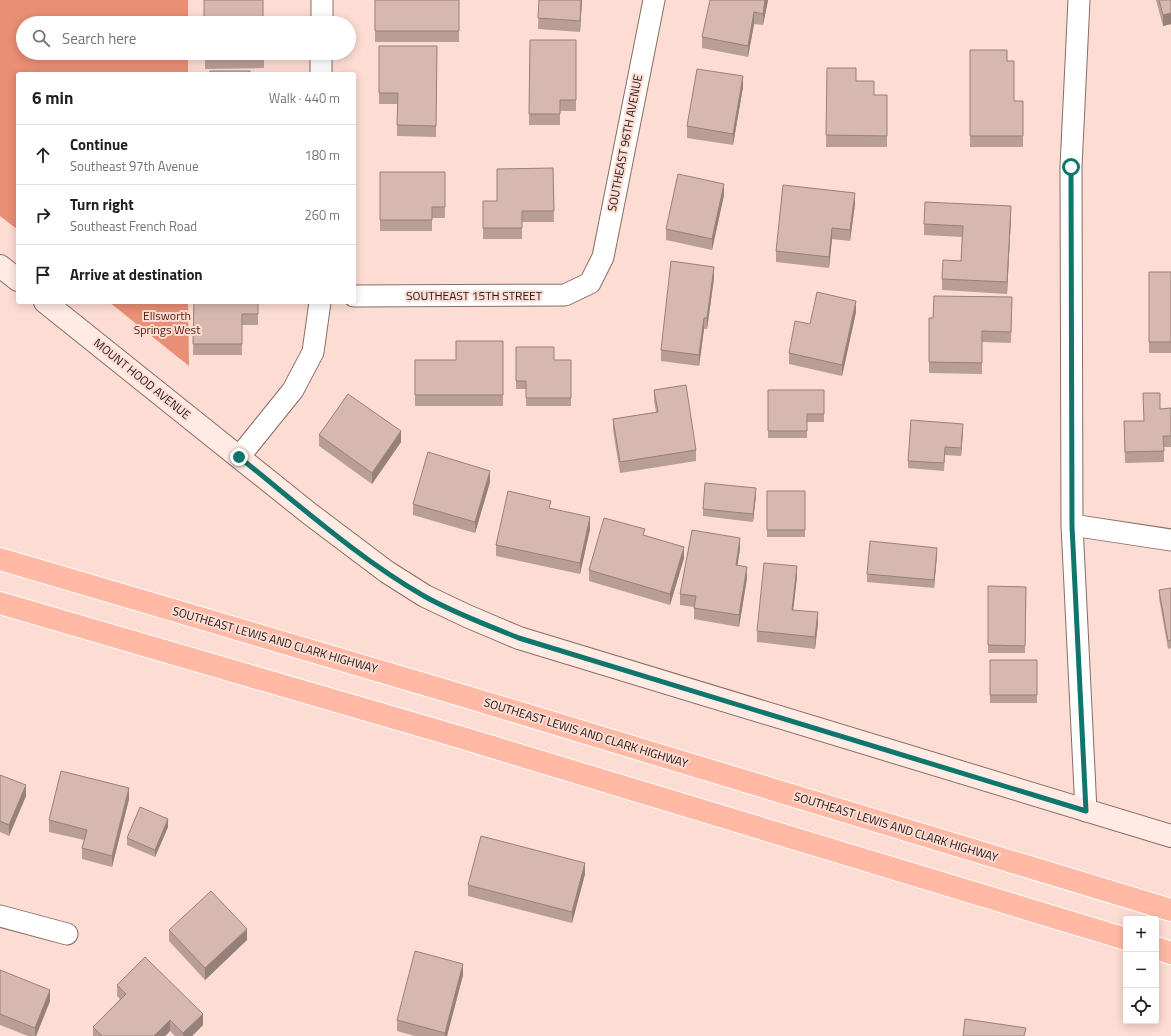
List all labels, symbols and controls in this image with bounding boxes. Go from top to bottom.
search box [16,16,356,60]
icon: search [30,27,52,49]
text: Search here [62,27,136,50]
street label: SOUTHEAST 96TH AVENUE [602,72,647,213]
text: 6 min [32,85,73,111]
text: Walk · 440 m [269,88,340,108]
text: Continue [70,133,128,156]
icon: ahead [32,144,54,166]
text: 180 m [304,145,340,165]
text: Southeast 97th Avenue [70,156,199,176]
route start [1062,158,1080,176]
text: Turn right [70,193,134,216]
icon: right [32,204,54,226]
text: 260 m [304,205,340,225]
text: Southeast French Road [70,216,197,236]
text: Arrive at destination [70,263,203,286]
icon: arrive [32,264,54,286]
street label: SOUTHEAST 15TH STREET [406,286,543,305]
park label: Ellsworth Springs West [134,306,201,339]
street label: MOUNT HOOD AVENUE [90,333,195,424]
route end [230,448,248,466]
street label: SOUTHEAST LEWIS AND CLARK HIGHWAY [170,601,381,678]
street label: SOUTHEAST LEWIS AND CLARK HIGHWAY [482,692,691,773]
street label: SOUTHEAST LEWIS AND CLARK HIGHWAY [792,786,1001,867]
map controls [1123,916,1159,1024]
button: + [1123,916,1159,952]
button: − [1123,952,1159,988]
button: locate [1123,988,1159,1024]

